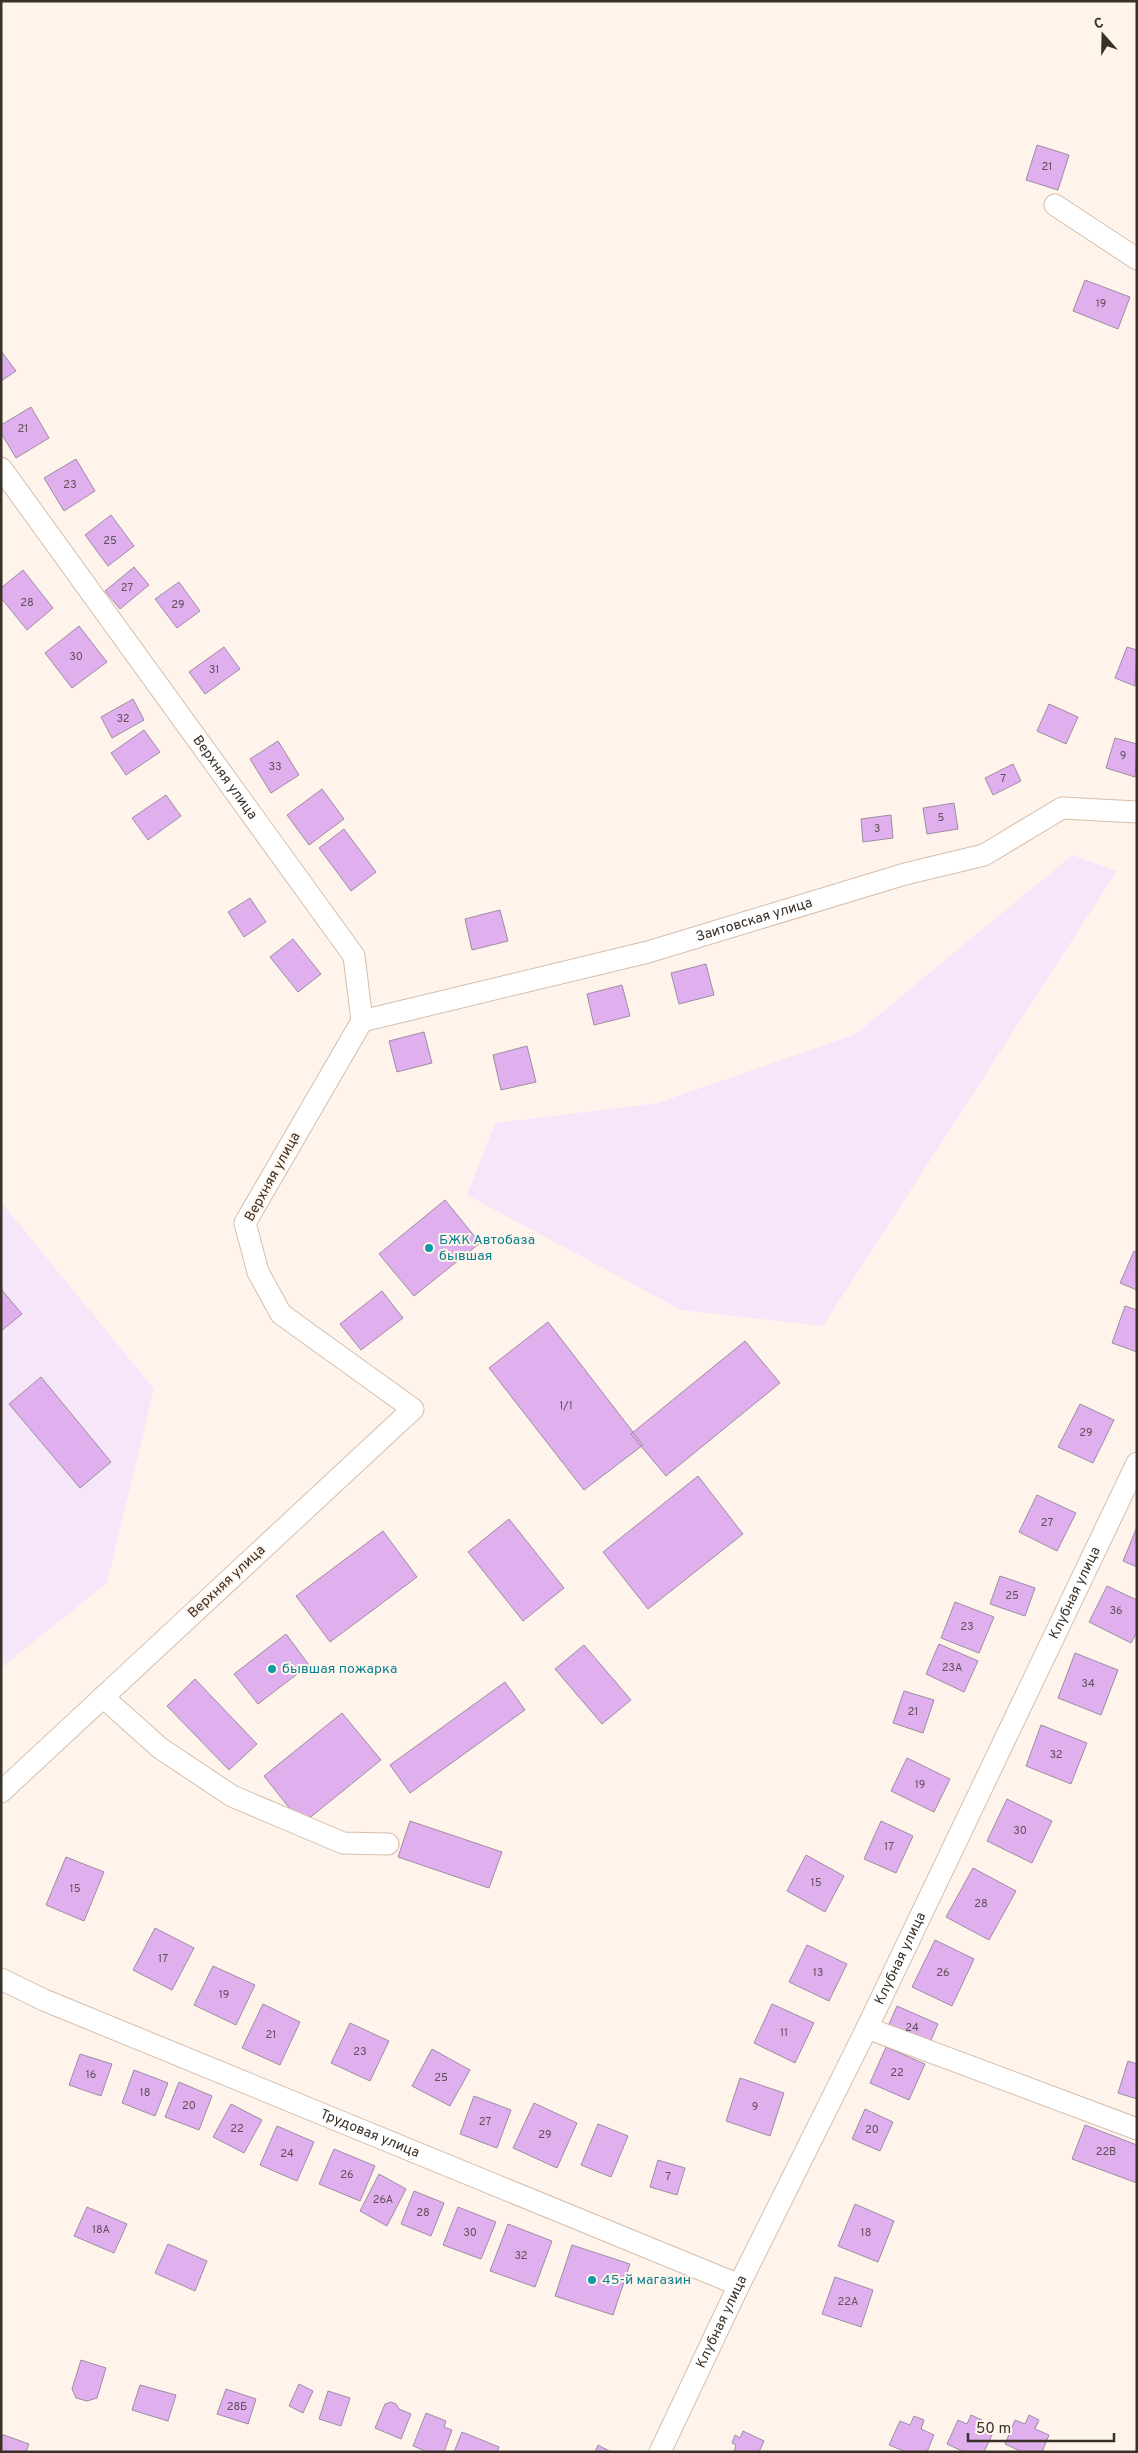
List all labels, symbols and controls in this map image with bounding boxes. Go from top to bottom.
north arrow [1078,10,1128,60]
text: С [1092,15,1106,34]
house number: 21 [1042,160,1052,174]
house number: 19 [1096,297,1106,311]
house number: 21 [18,422,28,436]
house number: 23 [63,478,77,492]
house number: 25 [103,534,117,548]
house number: 27 [121,581,133,595]
house number: 28 [20,596,34,610]
house number: 29 [171,598,185,612]
house number: 30 [69,650,83,664]
house number: 31 [209,663,219,677]
house number: 32 [116,712,130,726]
street label: Верхняя улица [189,732,261,823]
house number: 9 [1120,749,1126,763]
house number: 33 [268,760,282,774]
house number: 7 [1000,772,1006,786]
house number: 5 [938,811,945,825]
house number: 3 [874,822,880,836]
street label: Заитовская улица [694,894,814,945]
street label: Верхняя улица [241,1129,305,1225]
place label: БЖК Автобаза бывшая [439,1232,535,1265]
marker: БЖК Автобаза бывшая [423,1242,435,1254]
house number: 1/1 [559,1399,573,1413]
house number: 29 [1079,1426,1093,1440]
house number: 27 [1041,1516,1053,1530]
street label: Верхняя улица [185,1542,269,1622]
street label: Клубная улица [1046,1544,1104,1642]
house number: 25 [1005,1589,1019,1603]
house number: 36 [1109,1604,1123,1618]
house number: 23 [960,1620,974,1634]
place label: бывшая пожарка [282,1661,397,1678]
house number: 23А [942,1661,962,1675]
marker: бывшая пожарка [266,1663,278,1675]
house number: 34 [1081,1677,1095,1691]
house number: 21 [908,1705,918,1719]
house number: 32 [1049,1748,1063,1762]
house number: 19 [915,1778,925,1792]
house number: 30 [1013,1824,1027,1838]
house number: 17 [884,1840,894,1854]
house number: 15 [811,1876,822,1890]
house number: 15 [70,1882,81,1896]
house number: 28 [974,1897,988,1911]
street label: Клубная улица [871,1909,930,2007]
house number: 17 [158,1952,168,1966]
house number: 13 [813,1966,823,1980]
house number: 26 [936,1966,950,1980]
house number: 19 [219,1988,229,2002]
house number: 24 [905,2021,919,2035]
house number: 11 [780,2026,788,2040]
house number: 21 [266,2028,276,2042]
house number: 23 [353,2045,367,2059]
house number: 22 [890,2066,904,2080]
house number: 16 [86,2068,96,2082]
house number: 25 [434,2071,448,2085]
house number: 18 [140,2086,150,2100]
house number: 20 [182,2099,196,2113]
house number: 9 [752,2100,758,2114]
street label: Трудовая улица [318,2106,422,2162]
house number: 27 [479,2115,491,2129]
house number: 22 [230,2122,244,2136]
house number: 20 [865,2123,879,2137]
house number: 29 [538,2128,552,2142]
house number: 22В [1096,2145,1116,2159]
house number: 24 [280,2147,294,2161]
house number: 26 [340,2168,354,2182]
house number: 7 [665,2170,671,2184]
house number: 26А [373,2193,393,2207]
house number: 28 [416,2206,430,2220]
house number: 18А [92,2223,110,2237]
house number: 30 [463,2226,477,2240]
house number: 18 [861,2226,871,2240]
house number: 32 [514,2249,528,2263]
place label: 45-й магазин [602,2272,691,2289]
street label: Клубная улица [692,2273,751,2371]
marker: 45-й магазин [586,2274,598,2286]
house number: 22А [838,2295,858,2309]
house number: 28Б [227,2400,247,2414]
scale bar [968,2410,1114,2442]
text: 50 m [976,2420,1011,2439]

